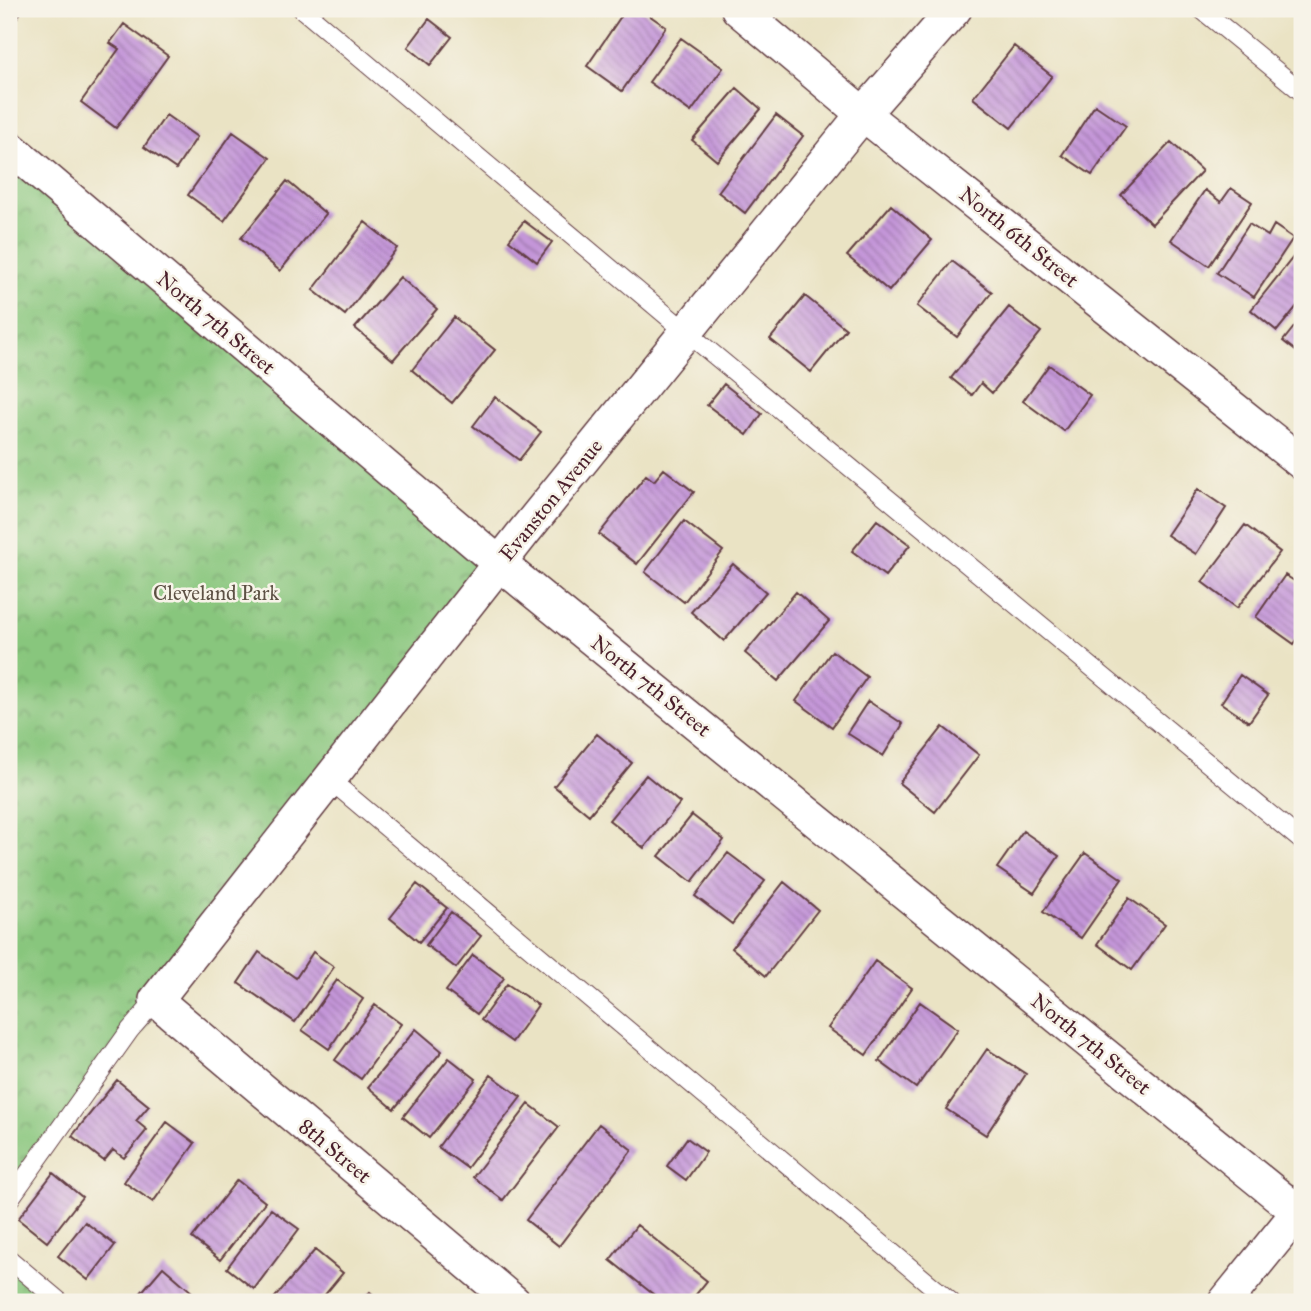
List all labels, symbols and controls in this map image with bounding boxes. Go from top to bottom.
street label: North 6th Street [954,181,1084,293]
street label: North 7th Street [151,266,281,380]
street label: Evanston Avenue [494,433,608,566]
park label: Cleveland Park [153,580,279,606]
street label: North 7th Street [586,630,717,743]
street label: North 7th Street [1026,988,1157,1101]
street label: 8th Street [293,1113,377,1189]

